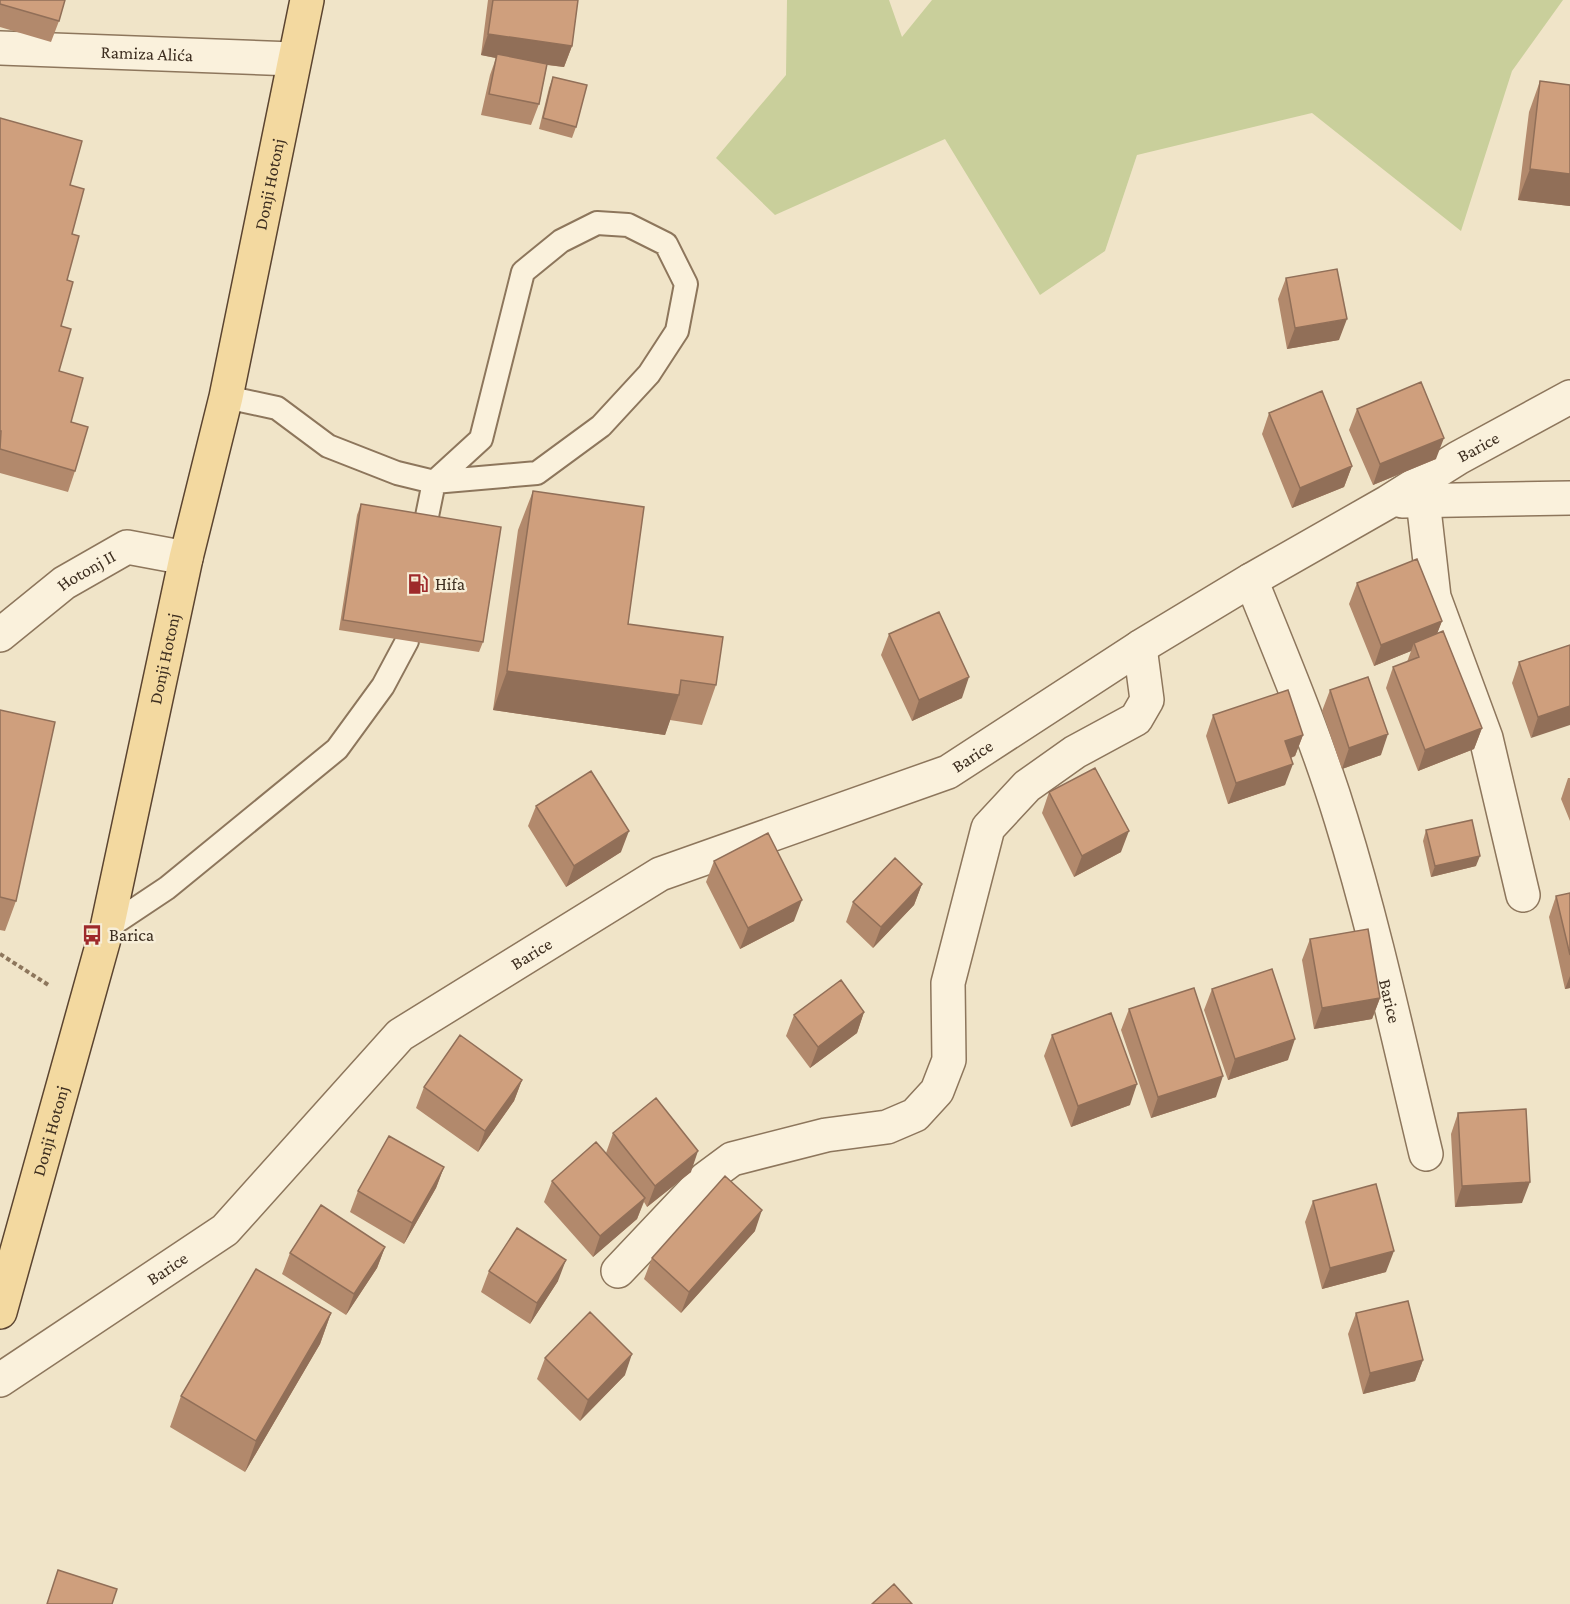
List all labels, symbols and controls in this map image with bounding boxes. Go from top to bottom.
street label: Ramiza Alića [100,42,193,65]
street label: Donji Hotonj [250,137,289,232]
street label: Barice [1454,427,1503,466]
street label: Hotonj II [53,546,119,595]
fuel station icon: Hifa [406,572,430,596]
place label: Hifa [435,574,465,594]
street label: Donji Hotonj [145,611,185,706]
street label: Barice [948,735,997,777]
bus stop icon: Barica [80,923,104,947]
place label: Barica [109,925,154,945]
street label: Barice [507,933,556,974]
street label: Barice [1375,977,1405,1025]
street label: Donji Hotonj [28,1084,74,1178]
street label: Barice [143,1248,191,1289]

